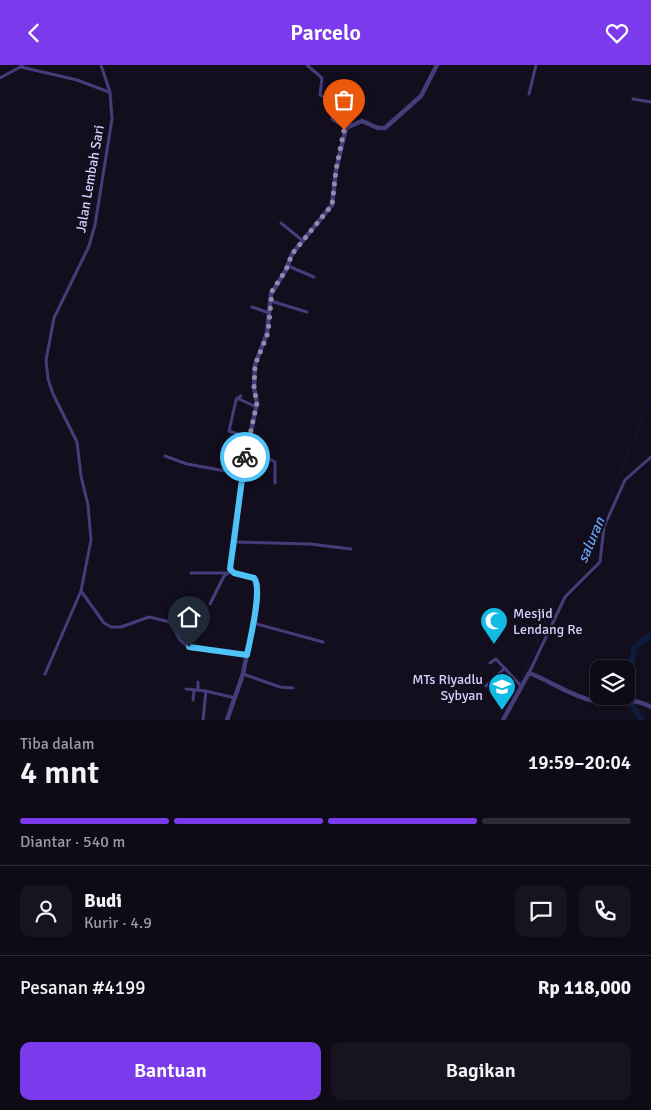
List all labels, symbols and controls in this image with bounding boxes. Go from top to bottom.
icon: back [20,19,48,47]
text: Parcelo [290,19,361,46]
icon: heart [603,19,631,47]
pin [323,79,365,130]
icon: bag [330,86,358,114]
street label: Jalan Lembah Sari [72,124,108,234]
courier [220,432,270,482]
icon: bike [231,443,259,471]
water label: saluran [573,514,609,566]
pin [168,596,210,647]
icon: home [175,603,203,631]
place label: Mesjid Lendang Re [513,605,582,638]
mosque icon: Mesjid Lendang Re [479,606,509,645]
map controls [590,660,635,705]
button: layers [590,660,635,705]
place label: MTs Riyadlu Sybyan [412,671,483,704]
school or university icon: MTs Riyadlu Sybyan [487,672,517,711]
text: Tiba dalam [20,734,94,754]
text: 19:59–20:04 [528,751,631,775]
text: 4 mnt [20,753,99,792]
text: Diantar · 540 m [20,832,125,852]
button: person [20,885,72,937]
button: chat [515,885,567,937]
button: phone [579,885,631,937]
text: Budi [84,889,122,913]
text: Kurir · 4.9 [84,913,152,933]
text: Pesanan #4199 [20,976,146,1000]
text: Rp 118,000 [538,976,631,1000]
button: Bantuan [20,1042,321,1100]
button: Bagikan [331,1042,631,1100]

